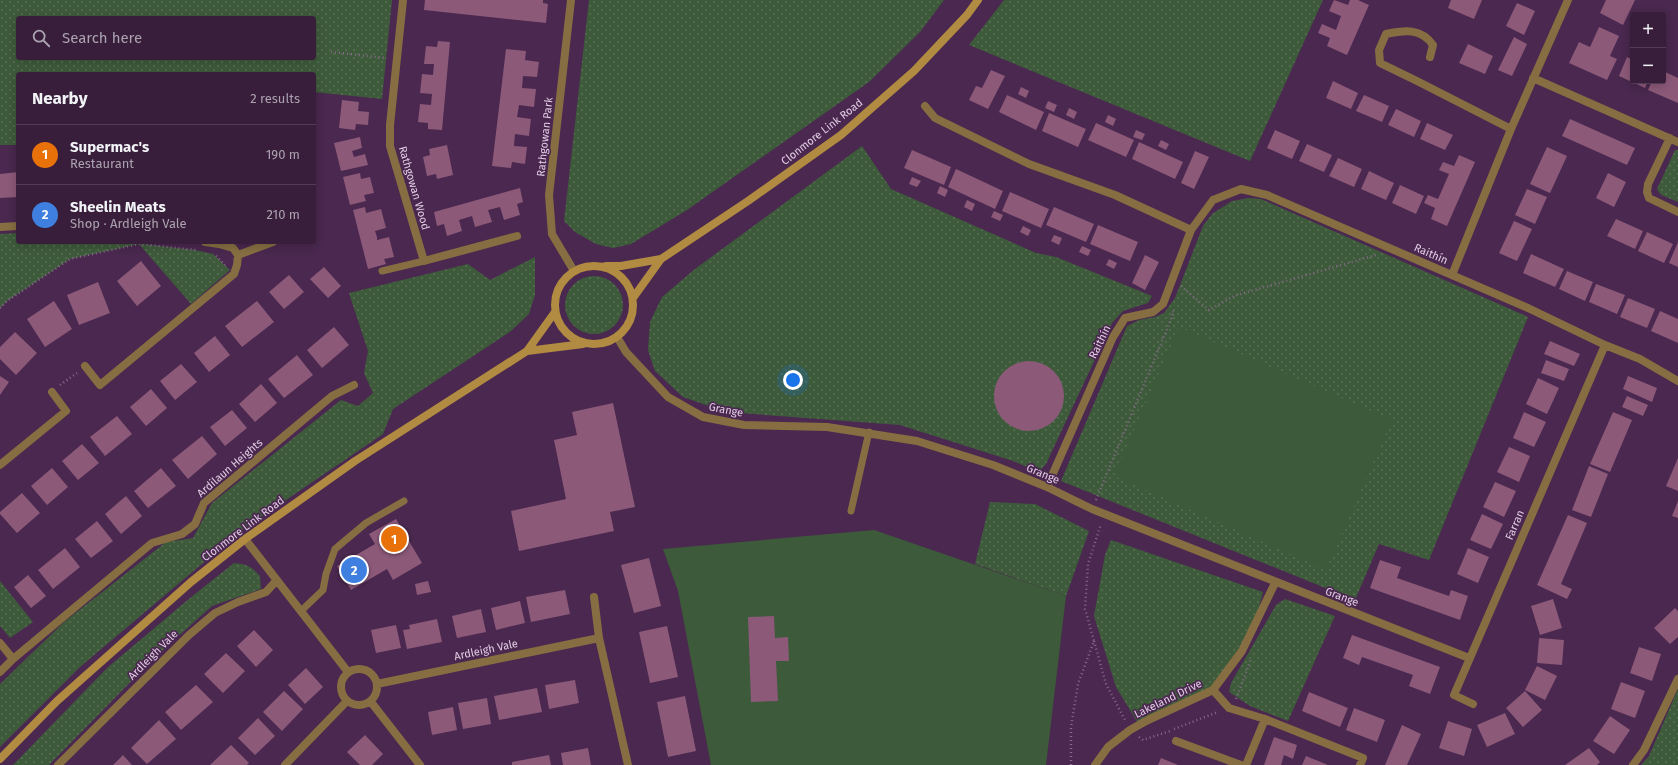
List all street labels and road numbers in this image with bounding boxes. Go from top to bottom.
street label: Rathgowan Park [534,96,556,177]
street label: Clonmore Link Road [779,96,865,168]
street label: Rathgowan Wood [396,145,432,231]
street label: Raithín [1412,241,1450,267]
street label: Raithín [1086,323,1114,361]
street label: Grange [708,400,744,420]
street label: Ardilaun Heights [195,436,265,500]
street label: Grange [1024,461,1062,487]
street label: Clonmore Link Road [199,494,287,564]
street label: Farran [1503,508,1527,542]
street label: Grange [1323,585,1361,609]
street label: Ardleigh Vale [125,627,181,683]
street label: Ardleigh Vale [453,637,519,663]
street label: Lakeland Drive [1132,677,1204,721]

